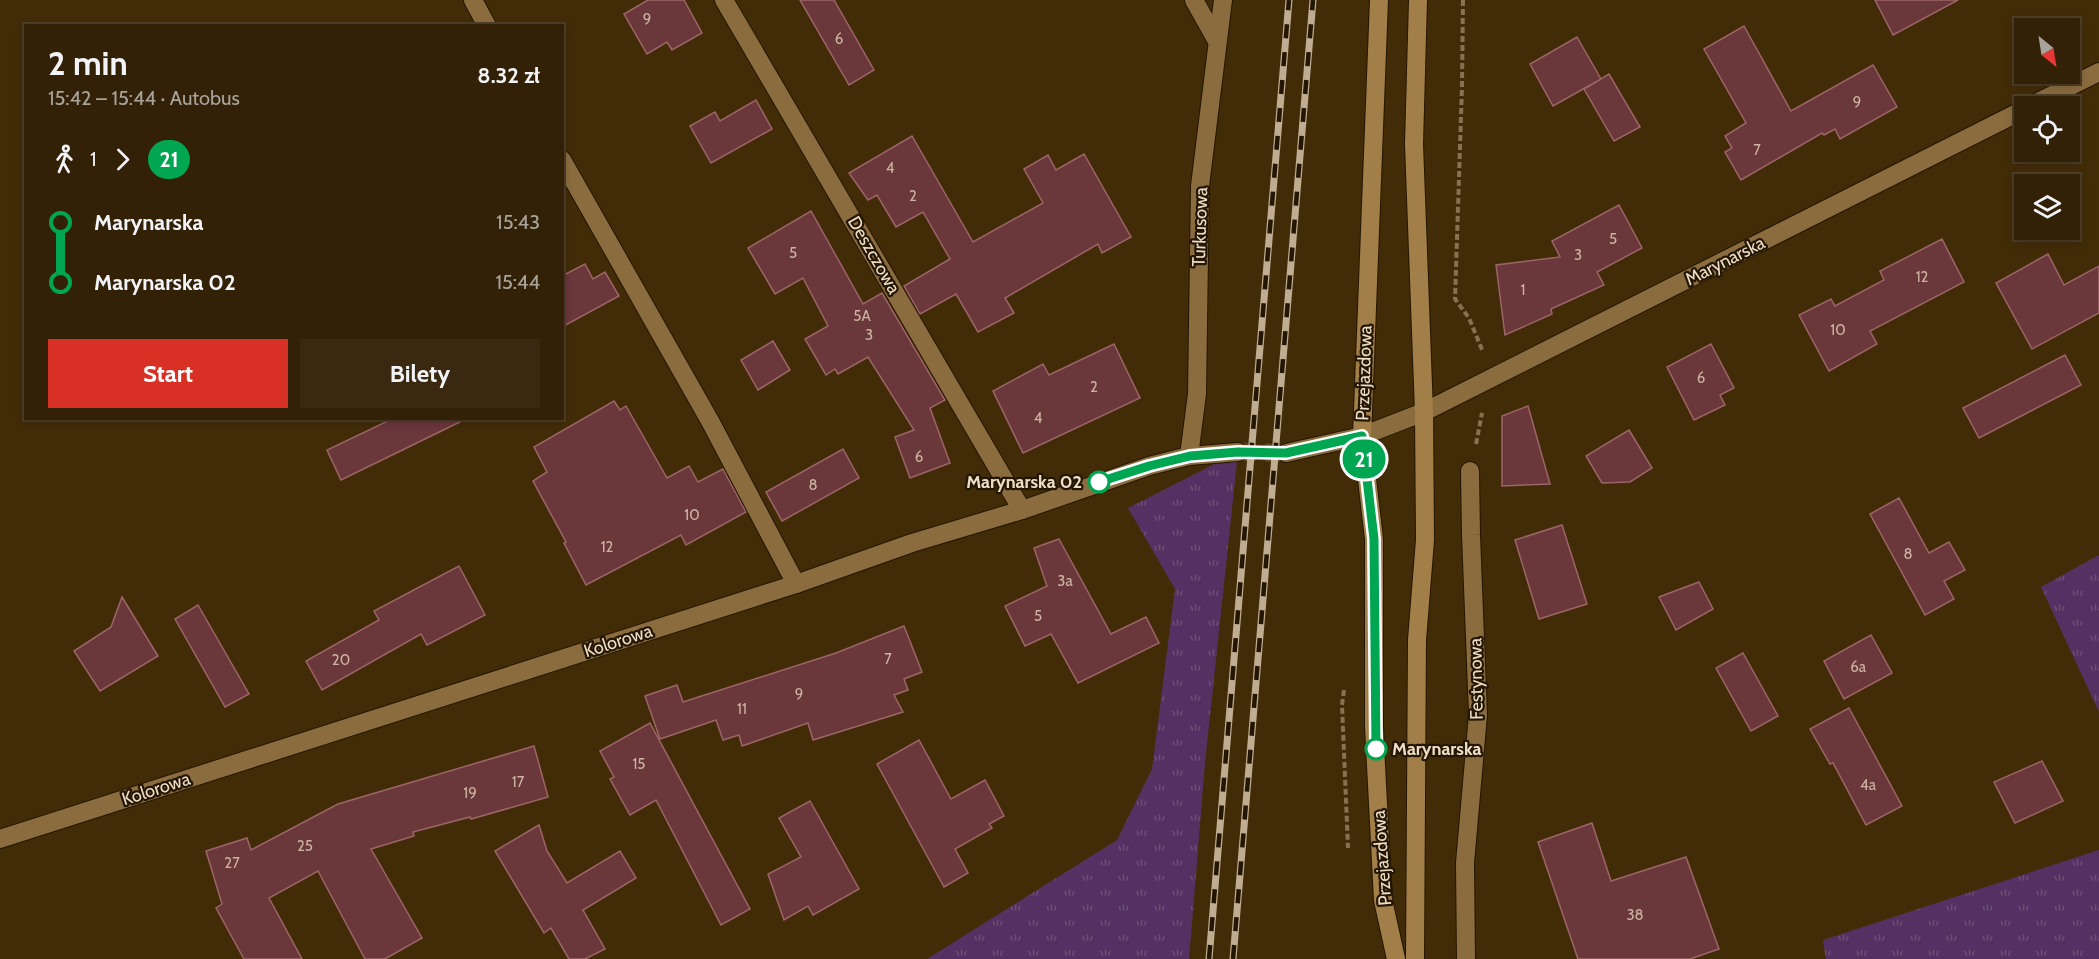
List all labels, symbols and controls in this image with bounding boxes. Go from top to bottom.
house number: 9 [643,10,651,28]
north arrow [2014,18,2080,84]
map controls [2014,18,2080,240]
house number: 6 [835,30,843,48]
text: 2 min [48,43,128,83]
text: 8.32 zł [477,62,540,89]
text: 15:42 – 15:44 · Autobus [48,86,240,110]
house number: 9 [1853,93,1861,111]
button: locate [2014,96,2080,162]
house number: 7 [1753,141,1761,159]
icon: walk [48,143,81,176]
icon: forward [106,143,139,176]
text: 1 [90,147,97,171]
text: 21 [160,147,178,172]
house number: 4 [886,159,895,177]
button: layers [2014,174,2080,240]
house number: 2 [909,187,917,205]
street label: Turkusowa [1188,187,1212,267]
text: Marynarska [94,209,203,236]
text: 15:43 [496,210,540,234]
street label: Deszczowa [843,212,905,298]
house number: 5 [1609,230,1617,248]
street label: Marynarska [1682,231,1769,290]
house number: 5 [789,244,797,262]
house number: 3 [1574,246,1582,264]
house number: 12 [1916,268,1929,286]
text: Marynarska 02 [94,269,236,296]
text: 15:44 [495,270,540,294]
house number: 1 [1521,281,1525,299]
house number: 5A [853,307,871,325]
house number: 10 [1830,321,1846,339]
street label: Przejazdowa [1351,325,1377,421]
house number: 3 [865,326,873,344]
button: Start [48,339,288,408]
button: Bilety [300,339,540,408]
house number: 6 [1697,369,1705,387]
house number: 2 [1090,378,1098,396]
house number: 4 [1034,409,1043,427]
line badge: 21 [1337,440,1391,478]
text: 21 [1355,447,1373,472]
house number: 6 [915,448,923,466]
place label: Marynarska 02 [966,471,1082,493]
marker: Marynarska 02 [1088,471,1110,493]
house number: 8 [808,476,818,494]
house number: 10 [684,506,700,524]
house number: 12 [601,538,614,556]
house number: 8 [1903,545,1913,563]
house number: 3a [1057,572,1073,590]
house number: 5 [1034,607,1042,625]
street label: Kolorowa [581,620,655,662]
street label: Festynowa [1464,637,1488,720]
house number: 7 [884,650,892,668]
house number: 20 [332,651,350,669]
house number: 6a [1850,658,1867,676]
house number: 9 [795,685,803,703]
house number: 11 [737,700,747,718]
marker: Marynarska [1365,738,1387,760]
place label: Marynarska [1392,738,1482,760]
house number: 15 [632,755,646,773]
street label: Kolorowa [119,768,193,810]
house number: 17 [512,773,525,791]
house number: 4a [1860,776,1877,794]
house number: 19 [463,784,477,802]
street label: Przejazdowa [1368,809,1396,906]
house number: 25 [297,837,313,855]
house number: 27 [224,854,240,872]
house number: 38 [1626,906,1644,924]

